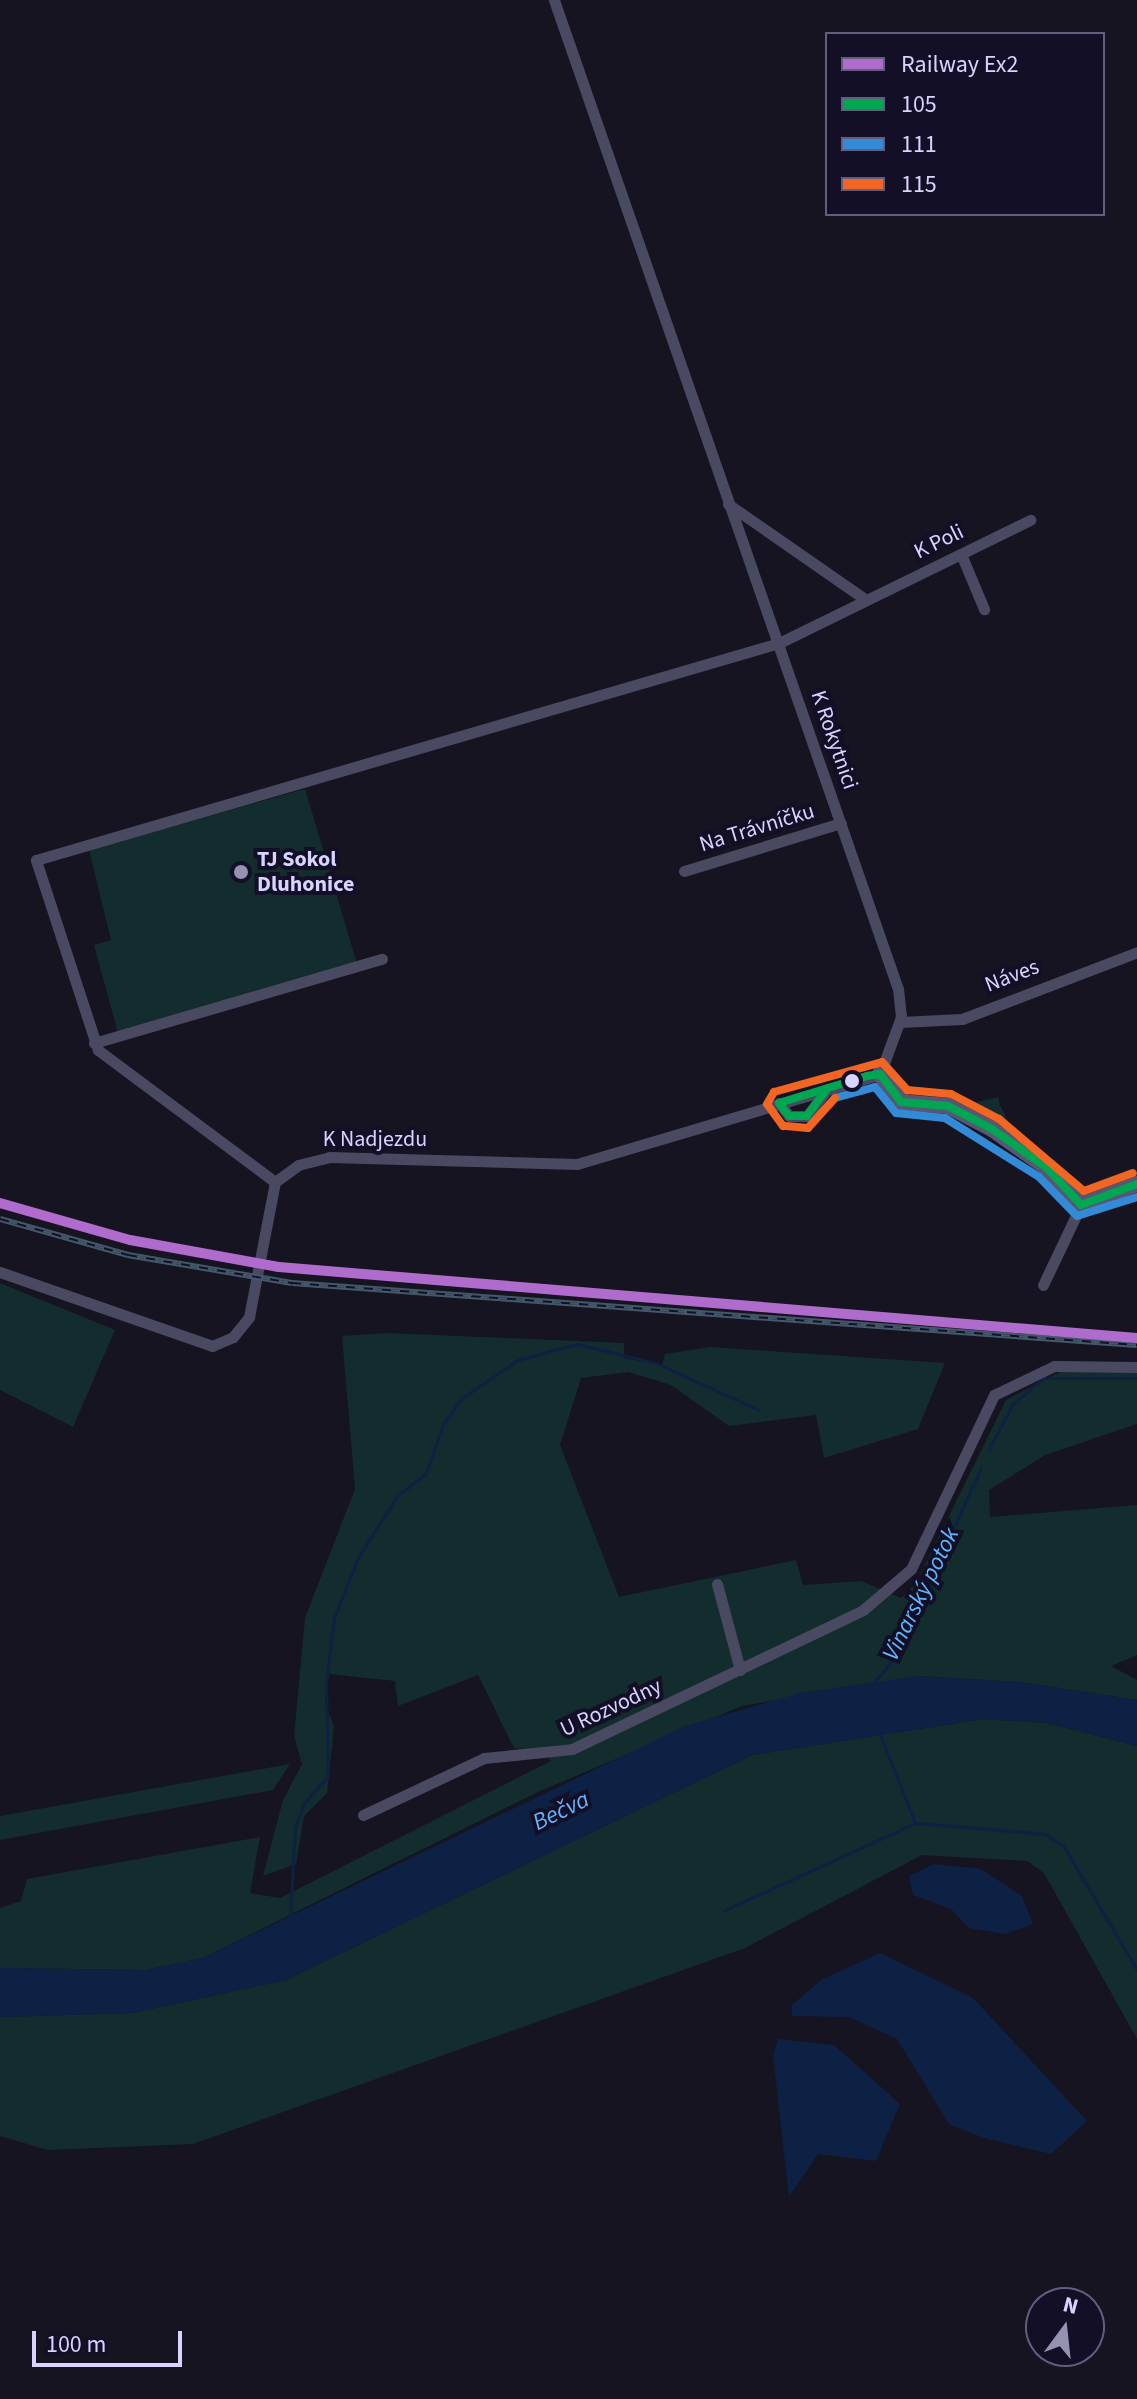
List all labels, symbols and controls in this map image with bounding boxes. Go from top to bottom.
legend [825,32,1105,216]
text: Railway Ex2 [901,47,1018,82]
text: 105 [901,87,937,122]
text: 111 [901,127,937,162]
text: 115 [901,167,937,202]
street label: K Poli [910,519,968,565]
street label: K Rokytnici [805,687,863,793]
street label: Na Trávníčku [696,798,818,858]
place label: TJ Sokol Dluhonice [257,846,354,898]
marker: TJ Sokol Dluhonice [232,863,250,881]
street label: Náves [981,954,1043,998]
unlabelled marker [844,1073,860,1089]
street label: K Nadjezdu [323,1127,427,1153]
water label: Vinarský potok [876,1523,966,1665]
street label: U Rozvodny [556,1673,666,1743]
water label: Bečva [528,1785,594,1837]
north arrow [1025,2287,1105,2367]
text: N [1059,2288,1082,2323]
scale bar [36,2315,186,2365]
text: 100 m [46,2327,106,2362]

